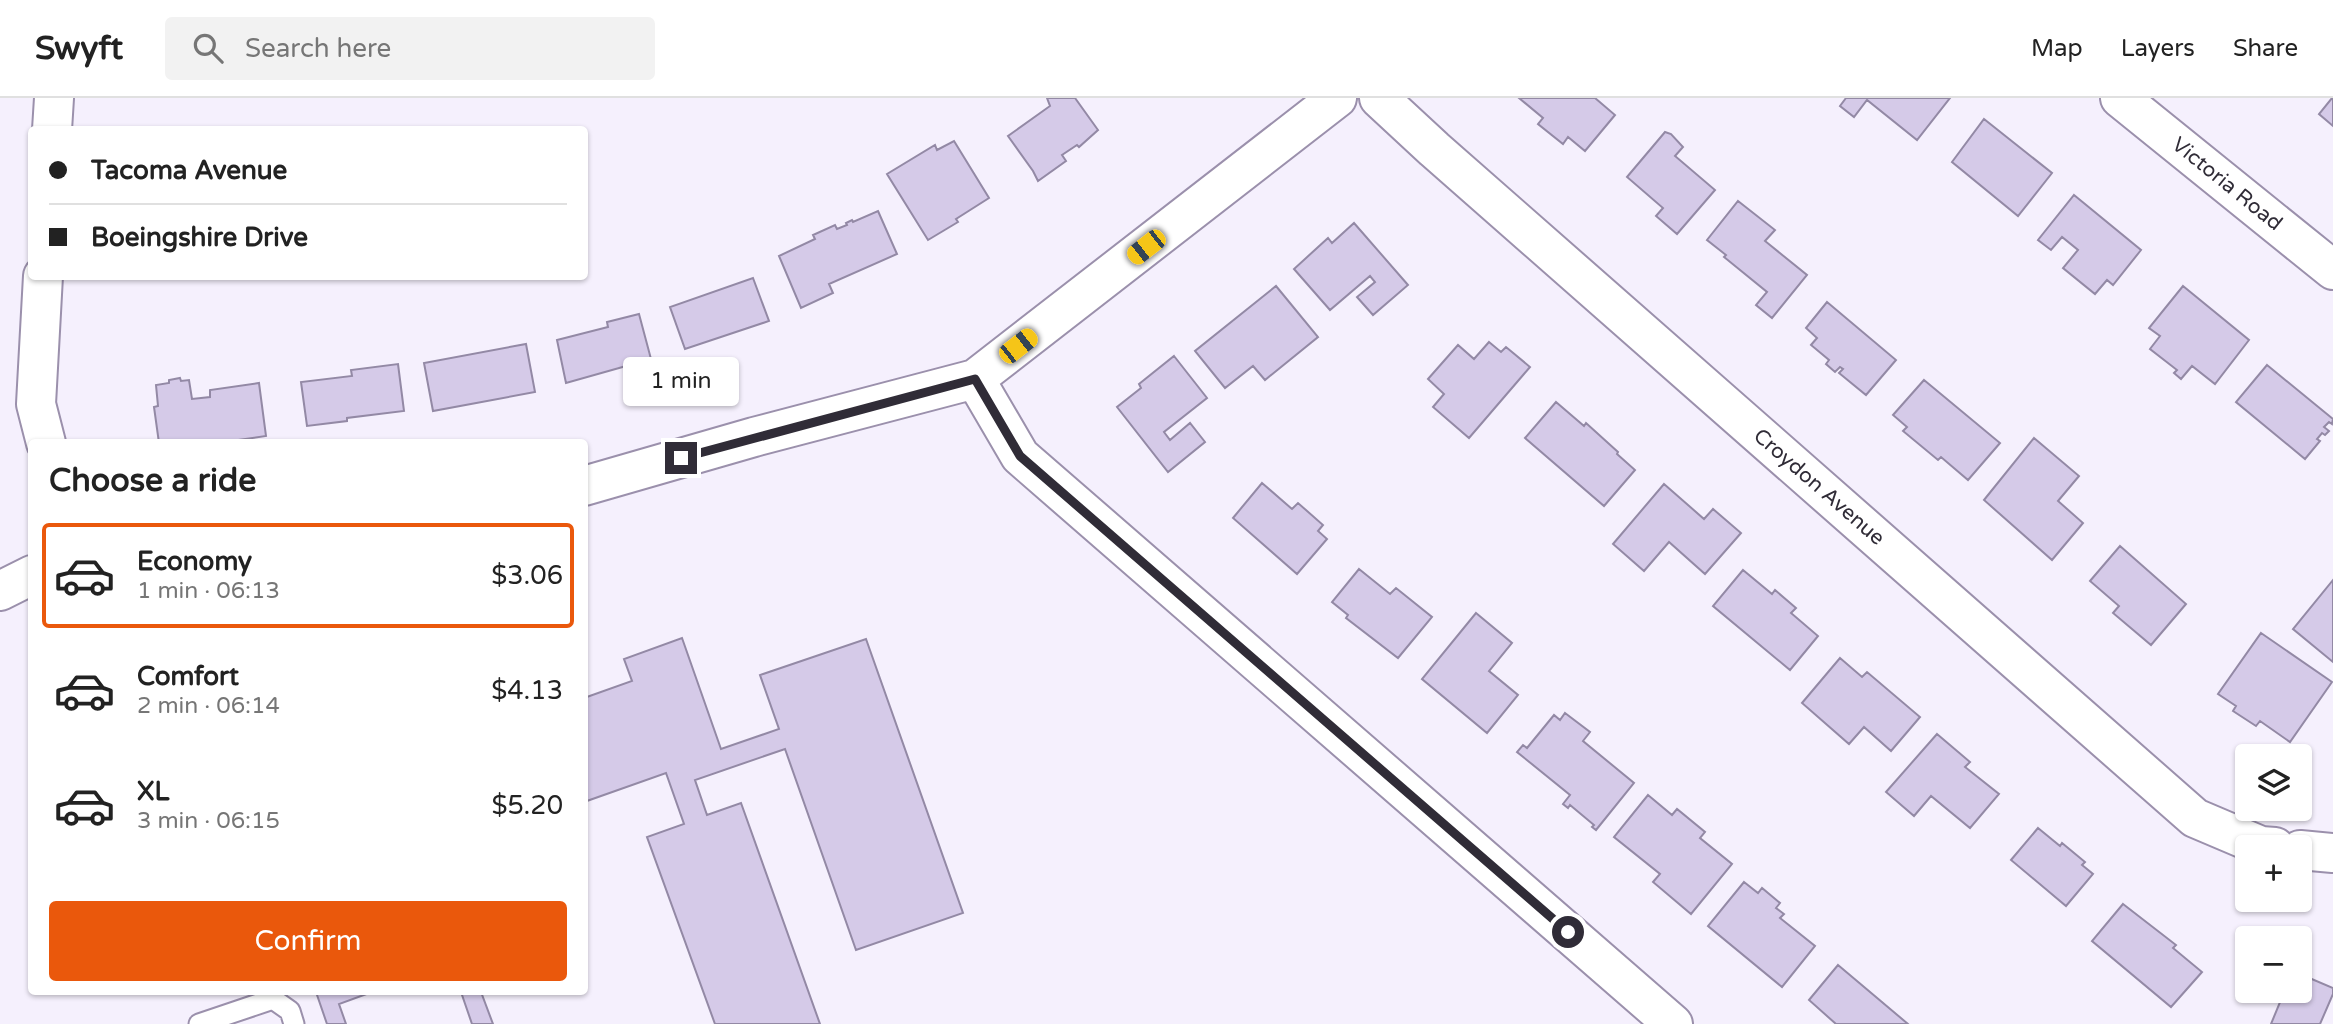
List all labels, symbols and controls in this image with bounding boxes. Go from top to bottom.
search box [165,17,655,80]
text: Swyft [35,29,123,68]
icon: search [189,29,227,67]
text: Search here [245,33,391,64]
text: Map [2031,34,2083,63]
text: Layers [2121,34,2195,63]
text: Share [2233,34,2298,63]
street label: Victoria Road [2167,132,2287,236]
text: Tacoma Avenue [91,155,287,186]
text: Boeingshire Drive [91,222,308,253]
car [1123,226,1170,268]
car [995,325,1042,367]
callout: 1 min [623,356,739,406]
text: 1 min [650,367,712,395]
street label: Croydon Avenue [1748,423,1890,551]
route end [665,442,697,474]
text: Choose a ride [49,462,256,500]
icon: car [53,544,116,607]
text: Economy [137,546,252,577]
text: $3.06 [491,560,563,591]
text: 1 min · 06:13 [137,577,280,605]
icon: car [53,659,116,722]
text: Comfort [137,661,239,692]
text: $4.13 [491,675,563,706]
text: 2 min · 06:14 [137,692,280,720]
map controls [2235,744,2312,1003]
button: layers [2235,744,2312,821]
icon: car [53,774,116,837]
text: XL [137,776,169,807]
text: $5.20 [491,790,563,821]
text: 3 min · 06:15 [137,807,280,835]
button: + [2235,835,2312,912]
button: Confirm [49,901,567,981]
route start [1552,916,1584,948]
button: − [2235,926,2312,1003]

